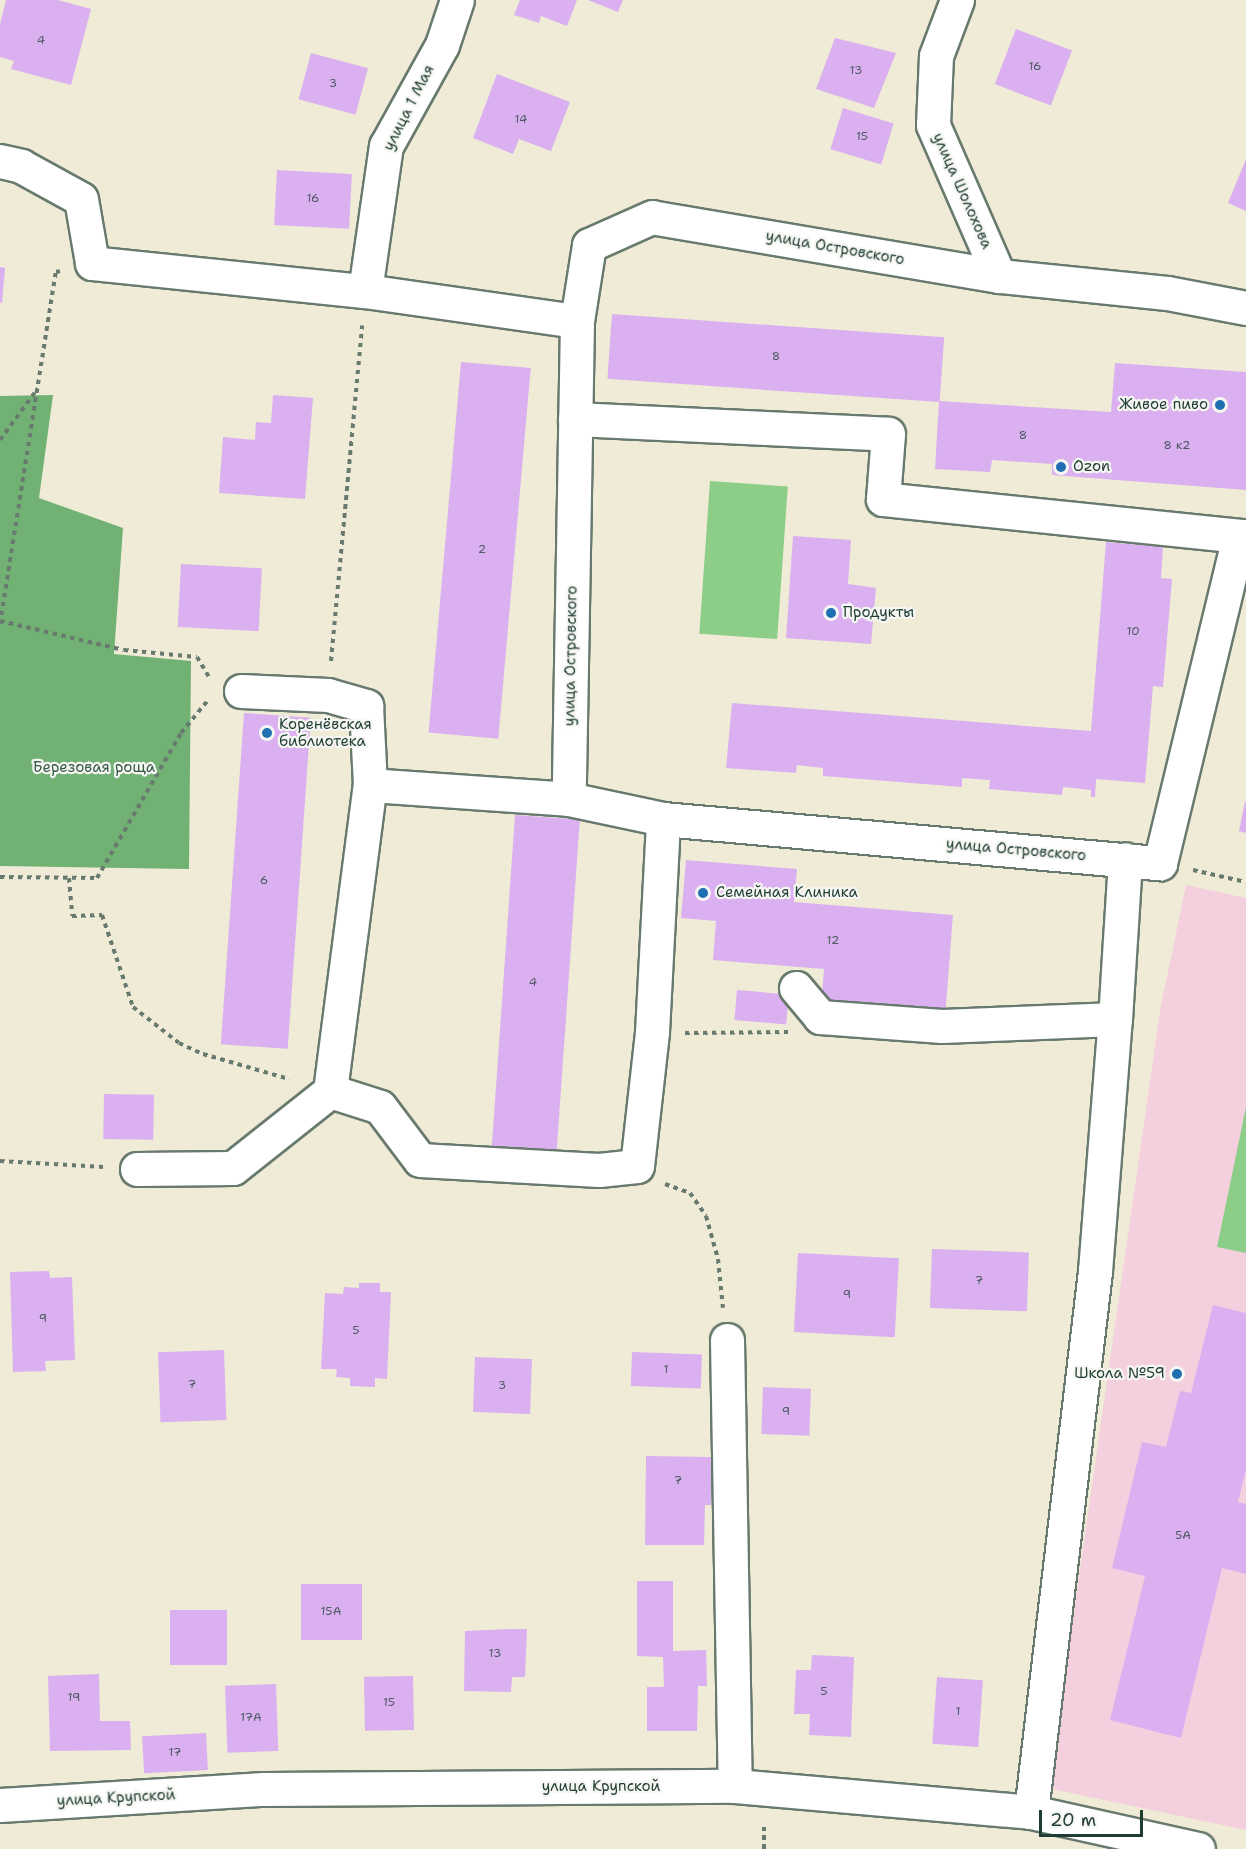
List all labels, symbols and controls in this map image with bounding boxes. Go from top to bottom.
house number: 4 [37,34,45,48]
house number: 16 [1028,60,1042,74]
street label: улица 1 Мая [380,62,438,154]
house number: 13 [850,64,862,78]
house number: 3 [329,77,337,91]
house number: 14 [515,113,527,127]
house number: 15 [856,130,868,144]
street label: улица Шолохова [928,130,996,252]
house number: 16 [306,192,320,206]
street label: улица Островского [764,227,906,269]
house number: 8 [772,350,780,364]
place label: Живое пиво [1119,396,1208,414]
marker: Живое пиво [1213,398,1227,412]
house number: 8 [1019,429,1027,443]
house number: 8 к2 [1164,439,1190,453]
place label: Ozon [1073,458,1110,476]
marker: Ozon [1054,460,1068,474]
house number: 2 [478,543,486,557]
street label: улица Островского [561,586,581,726]
place label: Продукты [843,604,914,622]
marker: Продукты [824,606,838,620]
house number: 10 [1126,625,1140,639]
place label: Коренёвская библиотека [279,715,372,750]
marker: Коренёвская библиотека [260,726,274,740]
park label: Березовая роща [33,759,155,777]
street label: улица Островского [945,835,1087,865]
house number: 6 [260,874,268,888]
marker: Семейная Клиника [694,884,712,902]
place label: Семейная Клиника [716,884,858,902]
house number: 12 [827,934,839,948]
house number: 4 [529,976,537,990]
house number: 7 [975,1274,983,1288]
house number: 9 [843,1288,851,1302]
house number: 9 [39,1312,47,1326]
house number: 5 [352,1324,360,1338]
house number: 1 [663,1363,669,1377]
place label: Школа №59 [1074,1365,1165,1383]
marker: Школа №59 [1170,1367,1184,1381]
house number: 7 [188,1378,196,1392]
house number: 3 [498,1379,506,1393]
house number: 9 [782,1405,790,1419]
house number: 7 [674,1474,682,1488]
house number: 5А [1175,1529,1191,1543]
house number: 15А [321,1605,341,1619]
house number: 13 [489,1647,501,1661]
house number: 5 [820,1685,828,1699]
house number: 19 [68,1691,80,1705]
house number: 15 [383,1696,395,1710]
house number: 1 [955,1705,961,1719]
house number: 17А [240,1711,262,1725]
house number: 17 [169,1746,181,1760]
street label: улица Крупской [542,1778,660,1796]
street label: улица Крупской [56,1786,176,1810]
scale bar [1042,1798,1146,1836]
text: 20 m [1050,1808,1096,1832]

